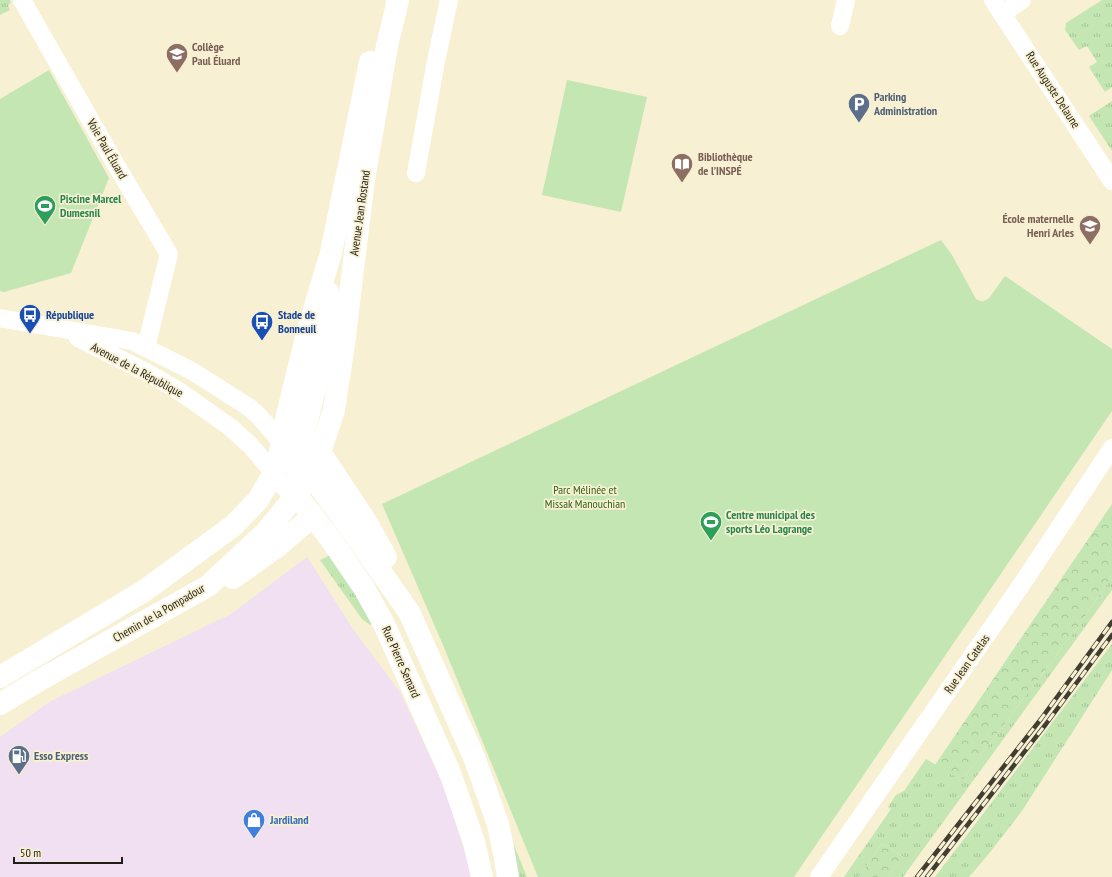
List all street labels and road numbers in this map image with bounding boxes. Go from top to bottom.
street label: Rue Auguste Delaune [1023,49,1084,131]
street label: Voie Paul Éluard [84,115,131,182]
street label: Avenue Jean Rostand [346,169,373,257]
street label: Avenue de la République [89,339,186,400]
street label: Chemin de la Pompadour [110,580,208,645]
street label: Rue Pierre Semard [379,624,424,700]
street label: Rue Jean Catelas [941,631,992,696]

